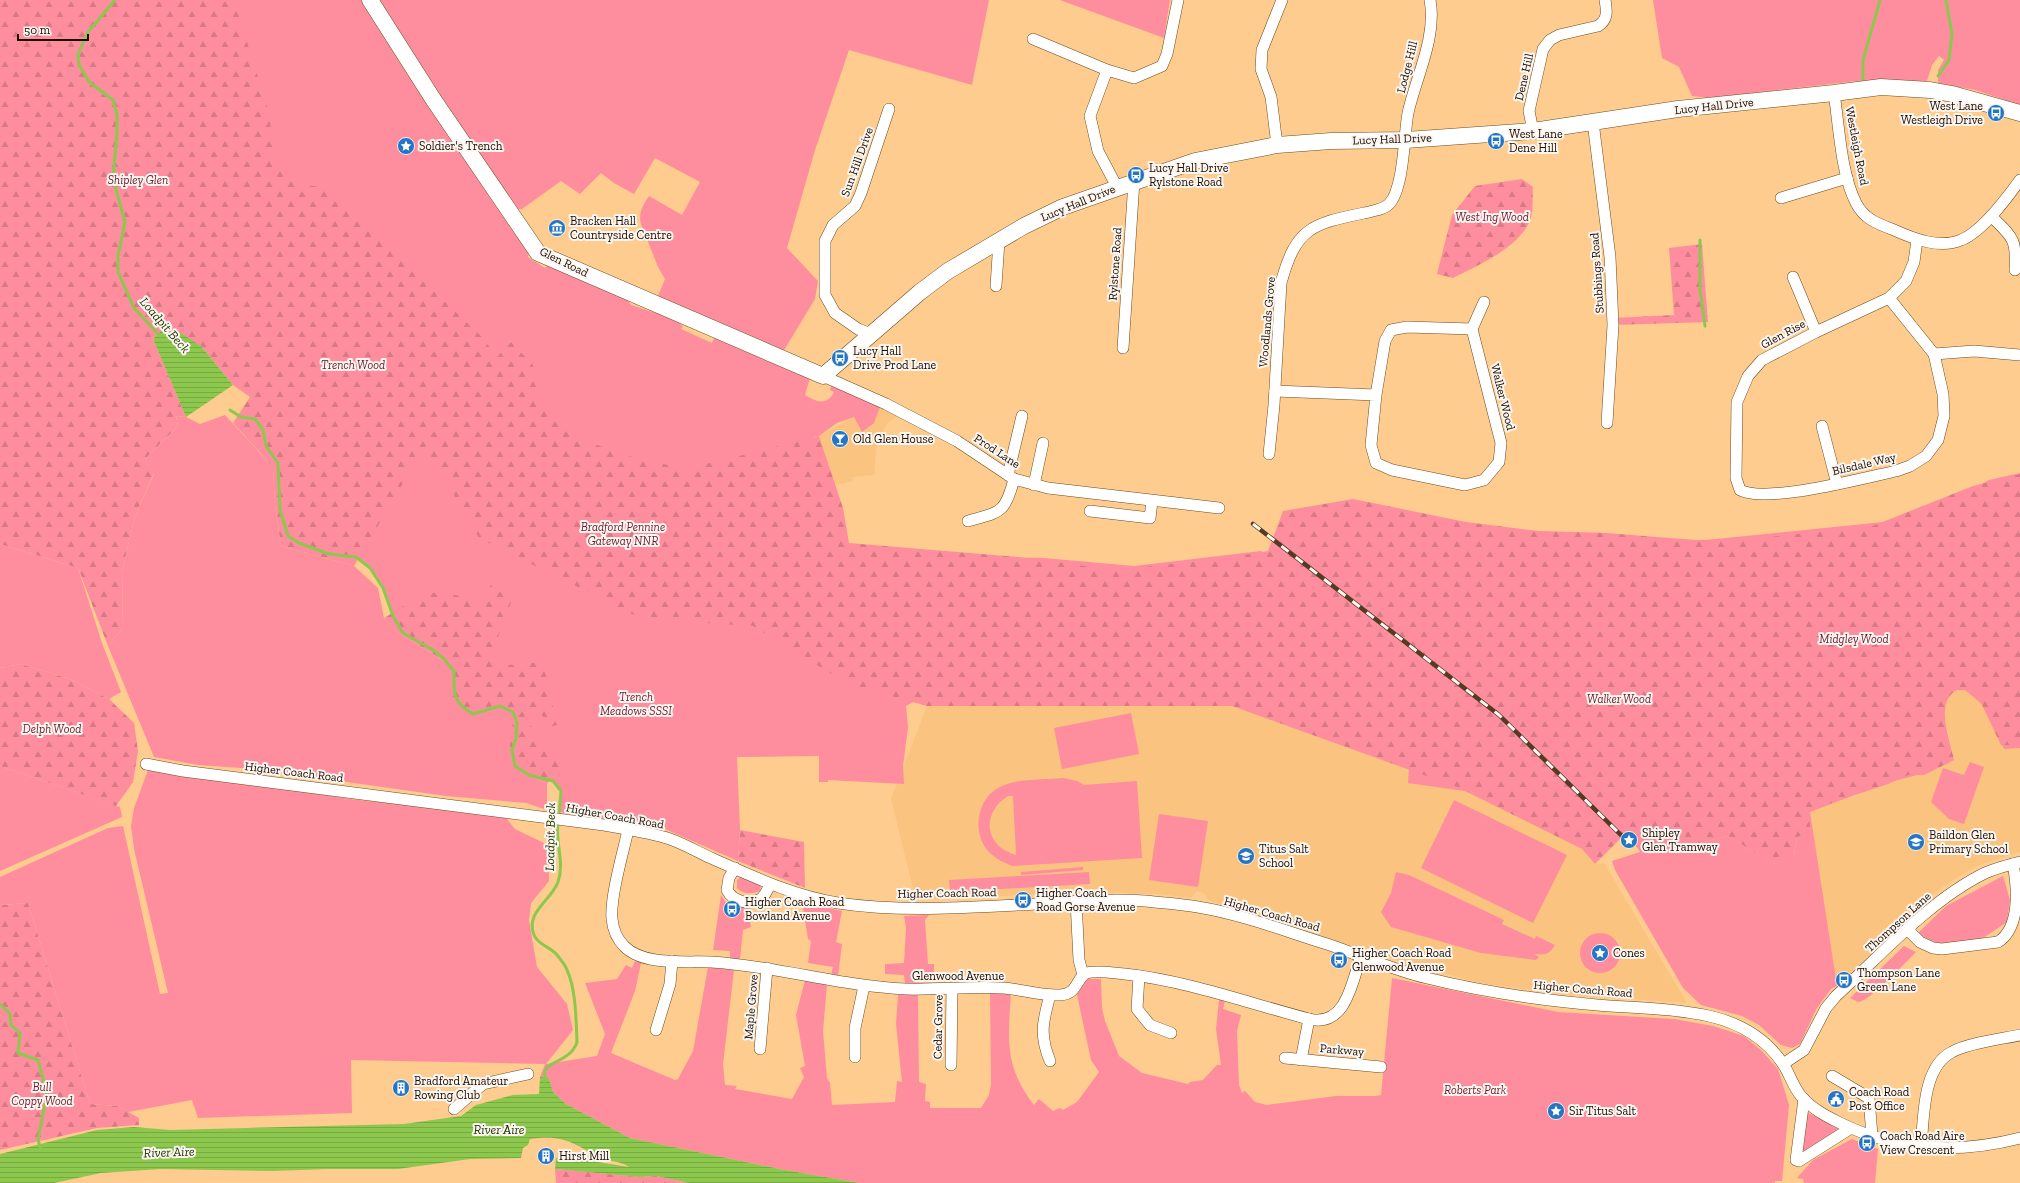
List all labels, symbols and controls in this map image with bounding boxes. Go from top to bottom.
scale bar [18,16,88,42]
text: 50 m [24,23,51,37]
street label: Lodge Hill [1394,40,1420,94]
street label: Dene Hill [1512,52,1536,102]
street label: Lucy Hall Drive [1674,95,1755,117]
place label: West Lane Westleigh Drive [1901,99,1983,127]
bus stop icon: West Lane Westleigh Drive [1986,103,2006,123]
street label: Westleigh Road [1843,105,1872,187]
street label: Sun Hill Drive [838,125,876,198]
place label: West Lane Dene Hill [1509,127,1563,155]
street label: Lucy Hall Drive [1352,131,1432,147]
bus stop icon: West Lane Dene Hill [1486,131,1506,151]
place icon: Soldier's Trench [396,136,416,156]
place label: Soldier's Trench [419,139,503,153]
place label: Lucy Hall Drive Rylstone Road [1149,161,1229,189]
bus stop icon: Lucy Hall Drive Rylstone Road [1126,165,1146,185]
park label: Shipley Glen [108,173,168,187]
street label: Lucy Hall Drive [1039,182,1118,224]
park label: West Ing Wood [1455,210,1529,224]
place label: Bracken Hall Countryside Centre [570,214,672,242]
museum icon: Bracken Hall Countryside Centre [547,218,567,238]
street label: Rylstone Road [1105,227,1125,301]
street label: Stubbings Road [1587,232,1607,314]
street label: Glen Road [537,244,591,280]
street label: Woodlands Grove [1256,276,1278,368]
water label: Loadpit Beck [137,294,193,356]
street label: Glen Rise [1758,316,1808,352]
place label: Lucy Hall Drive Prod Lane [853,344,937,372]
bus stop icon: Lucy Hall Drive Prod Lane [830,348,850,368]
park label: Trench Wood [321,358,385,372]
street label: Walker Wood [1488,362,1518,432]
bar icon: Old Glen House [830,429,850,449]
street label: Prod Lane [971,431,1023,471]
place label: Old Glen House [853,432,934,446]
street label: Bilsdale Way [1831,450,1898,478]
park label: Bradford Pennine Gateway NNR [581,520,665,548]
park label: Midgley Wood [1819,632,1889,646]
park label: Trench Meadows SSSI [600,690,672,718]
park label: Walker Wood [1587,692,1651,706]
park label: Delph Wood [23,722,81,736]
street label: Higher Coach Road [244,759,345,785]
street label: Higher Coach Road [565,800,666,832]
water label: Loadpit Beck [542,802,558,871]
place label: Shipley Glen Tramway [1642,826,1718,854]
place label: Baildon Glen Primary School [1929,828,2008,856]
place icon: Shipley Glen Tramway [1619,830,1639,850]
school or university icon: Baildon Glen Primary School [1906,832,1926,852]
place label: Titus Salt School [1259,842,1309,870]
school or university icon: Titus Salt School [1236,846,1256,866]
street label: Higher Coach Road [897,885,997,901]
place label: Higher Coach Road Gorse Avenue [1036,886,1136,914]
street label: Thompson Lane [1862,889,1934,955]
bus stop icon: Higher Coach Road Gorse Avenue [1013,890,1033,910]
street label: Higher Coach Road [1222,894,1322,935]
place label: Higher Coach Road Bowland Avenue [745,895,845,923]
bus stop icon: Higher Coach Road Bowland Avenue [722,899,742,919]
place icon: Cones [1590,943,1610,963]
place label: Higher Coach Road Glenwood Avenue [1352,946,1452,974]
place label: Cones [1613,946,1645,960]
bus stop icon: Higher Coach Road Glenwood Avenue [1329,950,1349,970]
place label: Thompson Lane Green Lane [1857,966,1940,994]
street label: Glenwood Avenue [912,969,1004,983]
bus stop icon: Thompson Lane Green Lane [1834,970,1854,990]
street label: Maple Grove [741,974,761,1040]
street label: Higher Coach Road [1533,978,1633,1000]
street label: Cedar Grove [930,994,946,1059]
street label: Parkway [1319,1041,1366,1059]
place label: Bradford Amateur Rowing Club [414,1074,508,1102]
building icon: Bradford Amateur Rowing Club [391,1078,411,1098]
park label: Bull Coppy Wood [11,1080,73,1108]
park label: Roberts Park [1444,1083,1507,1097]
place label: Coach Road Post Office [1849,1085,1910,1113]
public building icon: Coach Road Post Office [1826,1089,1846,1109]
place icon: Sir Titus Salt [1546,1101,1566,1121]
place label: Sir Titus Salt [1569,1104,1636,1118]
water label: River Aire [473,1122,525,1137]
place label: Coach Road Aire View Crescent [1879,1129,1965,1157]
bus stop icon: Coach Road Aire View Crescent [1857,1133,1877,1153]
water label: River Aire [143,1144,195,1160]
building icon: Hirst Mill [536,1146,556,1166]
place label: Hirst Mill [559,1149,609,1163]

